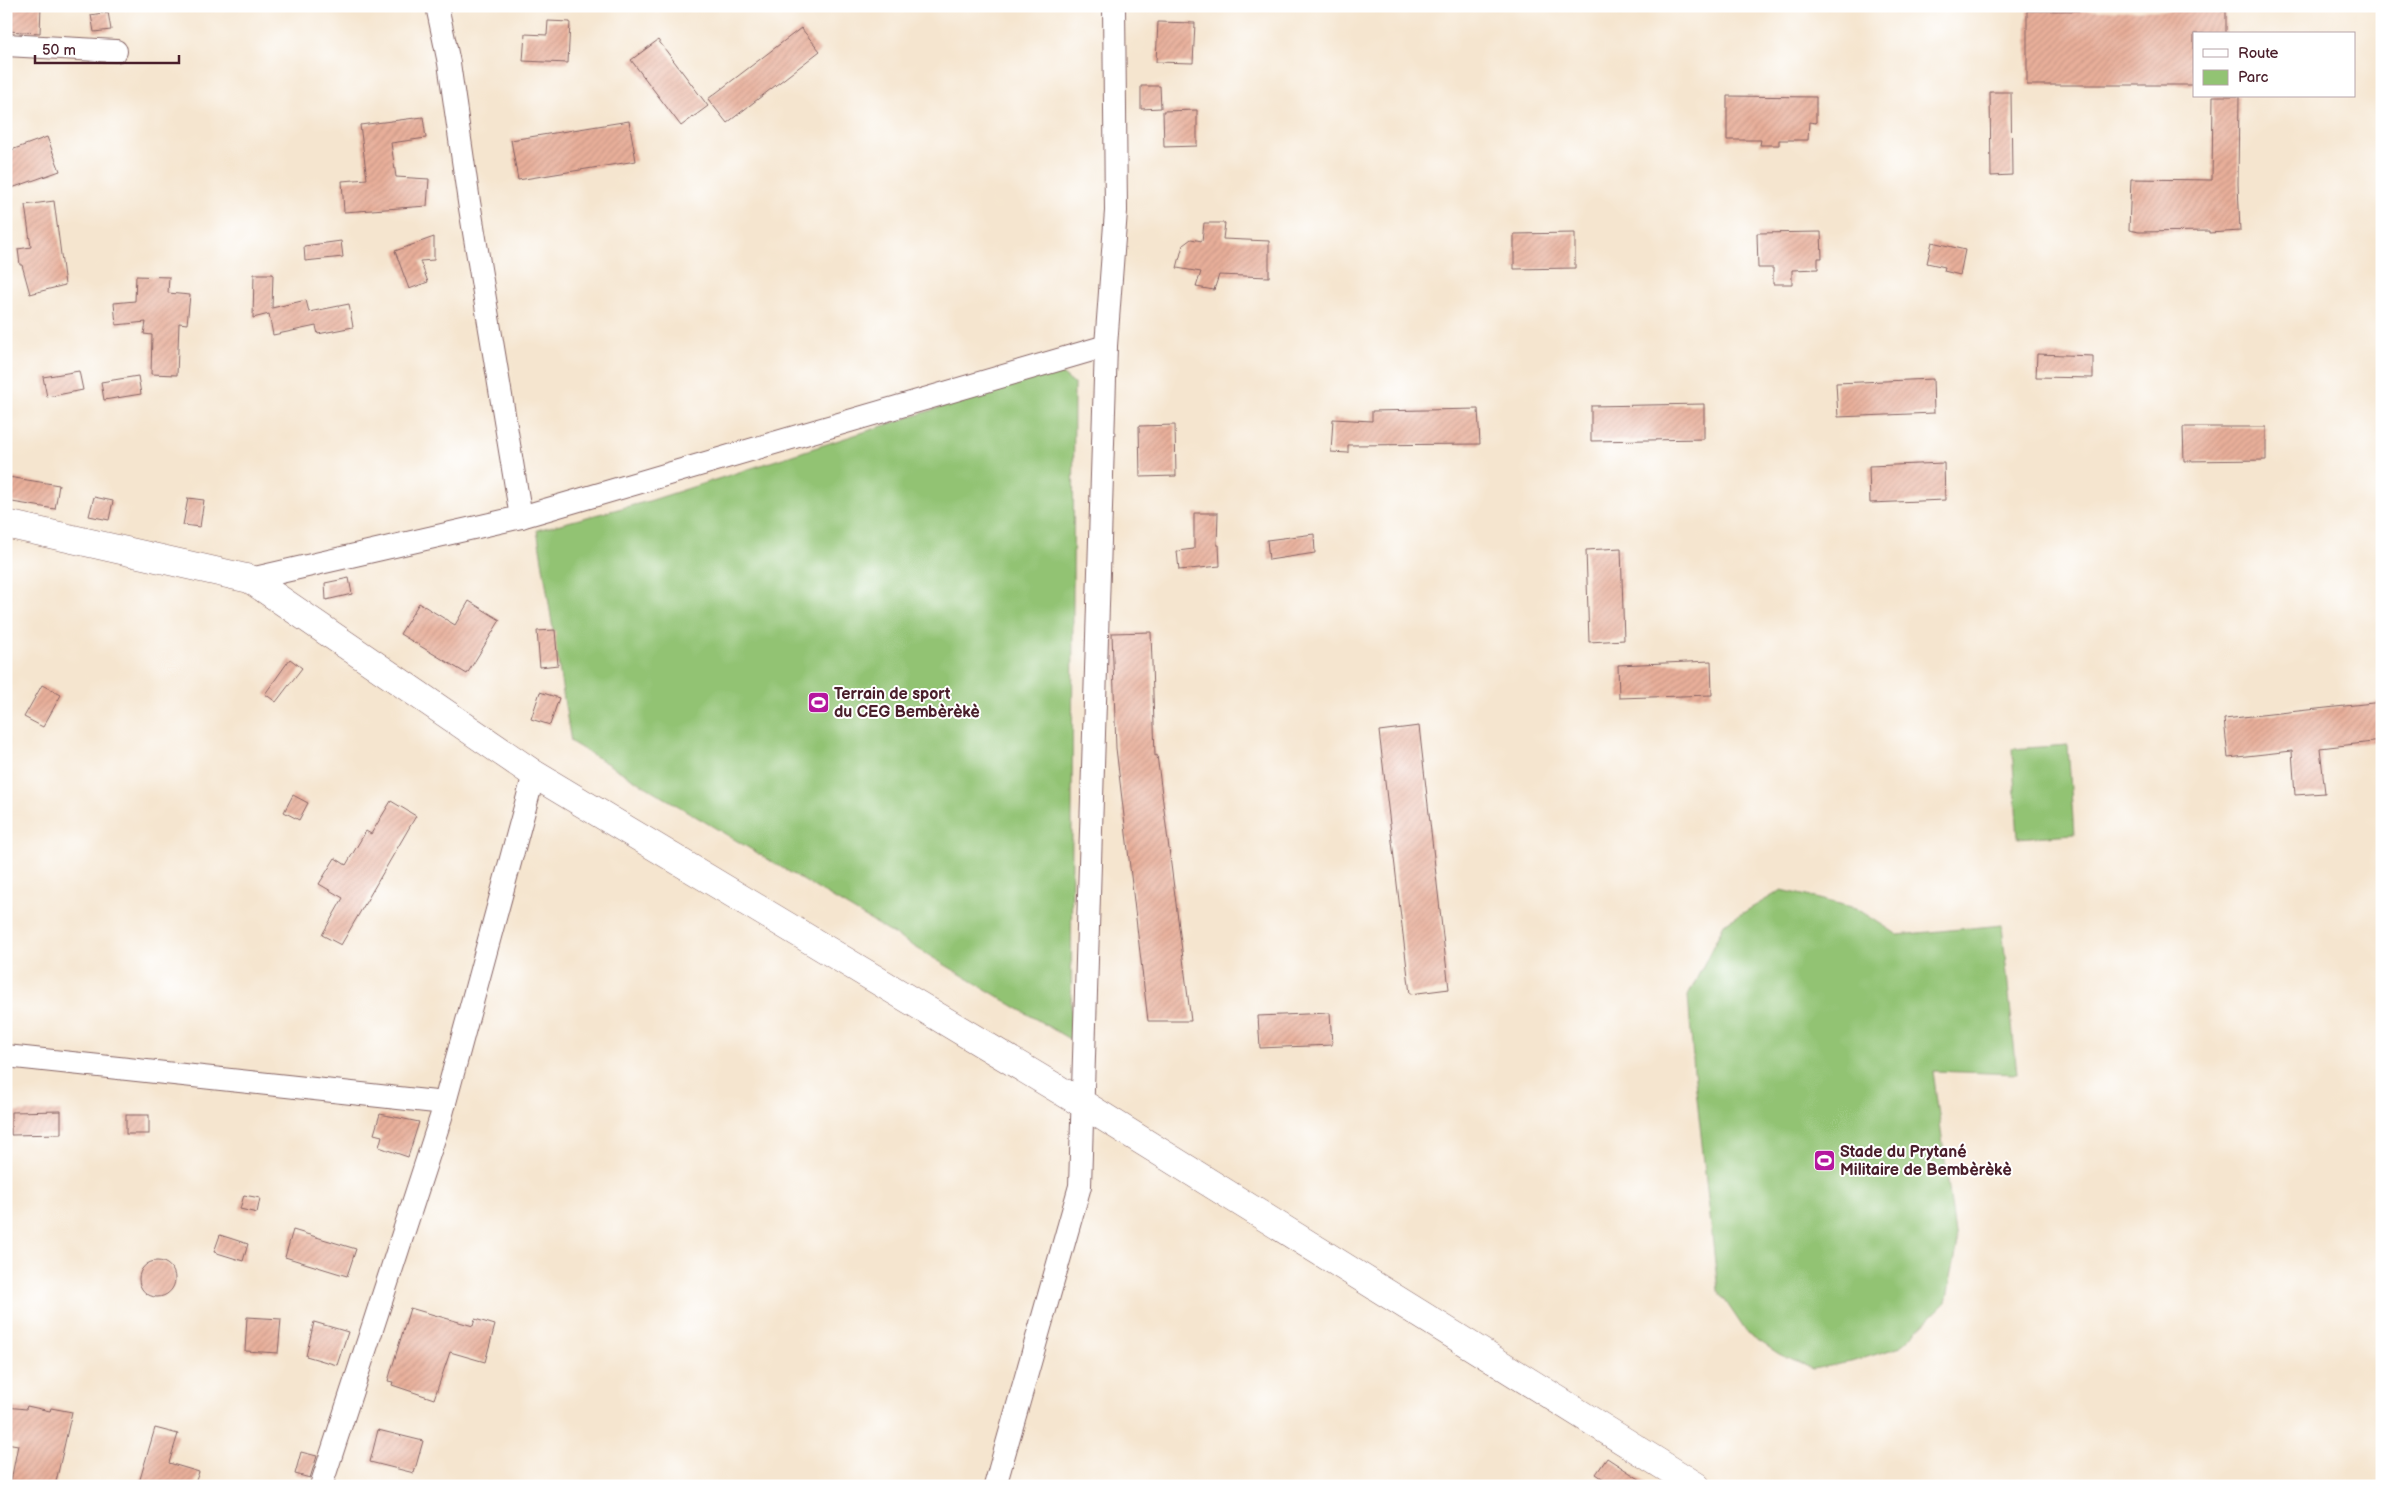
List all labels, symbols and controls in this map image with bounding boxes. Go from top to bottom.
scale bar [35,32,179,64]
legend [2193,32,2356,98]
text: 50 m [42,41,76,60]
text: Route [2238,44,2279,63]
text: Parc [2238,68,2268,87]
place label: Terrain de sport du CEG Bembèrèkè [834,685,980,722]
sports icon: Terrain de sport du CEG Bembèrèkè [806,691,830,715]
place label: Stade du Prytané Militaire de Bembèrèkè [1840,1143,2012,1180]
sports icon: Stade du Prytané Militaire de Bembèrèkè [1812,1149,1836,1173]

